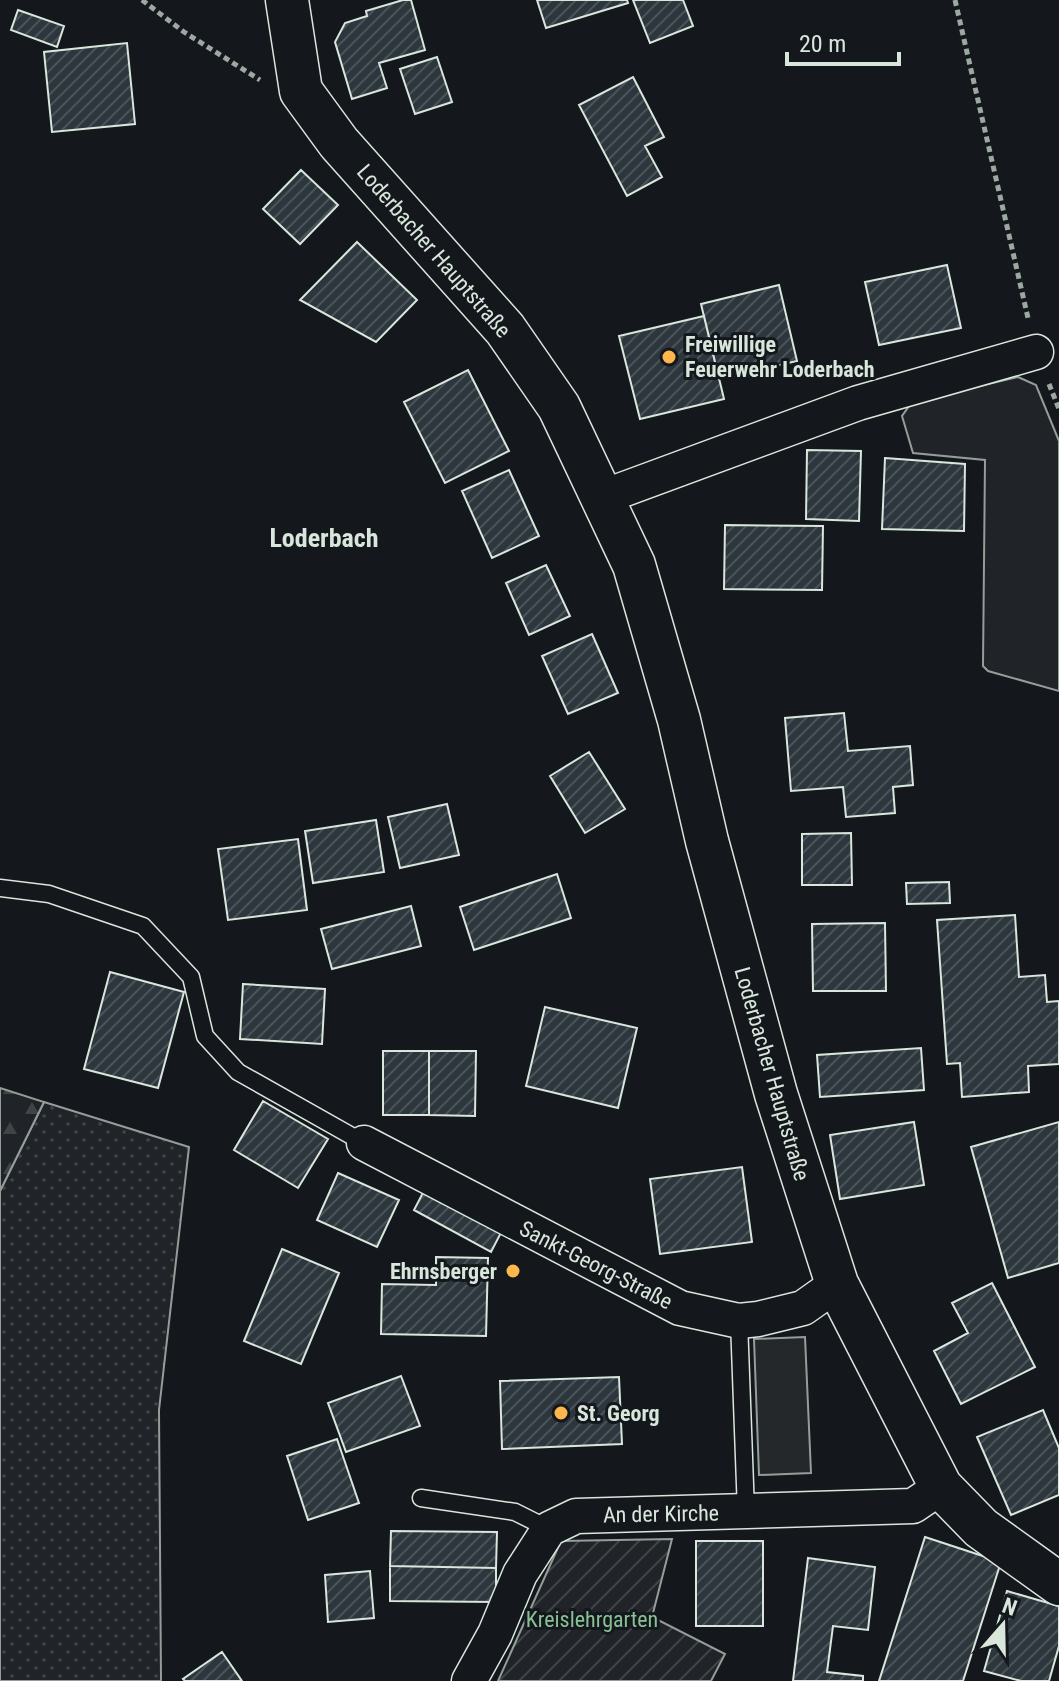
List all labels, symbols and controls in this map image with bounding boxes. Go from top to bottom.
scale bar [787,16,899,66]
text: 20 m [799,30,846,58]
street label: Loderbacher Hauptstraße [352,159,516,343]
place label: Freiwillige Feuerwehr Loderbach [685,332,875,382]
marker: Freiwillige Feuerwehr Loderbach [660,348,678,366]
district label: Loderbach [269,523,379,553]
street label: Loderbacher Hauptstraße [730,964,814,1184]
street label: Sankt-Georg-Straße [515,1216,677,1314]
place label: Ehrnsberger [390,1259,497,1284]
marker: Ehrnsberger [504,1262,522,1280]
place label: St. Georg [577,1401,660,1426]
marker: St. Georg [552,1404,570,1422]
street label: An der Kirche [603,1500,719,1528]
north arrow [963,1585,1043,1665]
text: N [999,1593,1020,1621]
park label: Kreislehrgarten [526,1607,658,1632]

